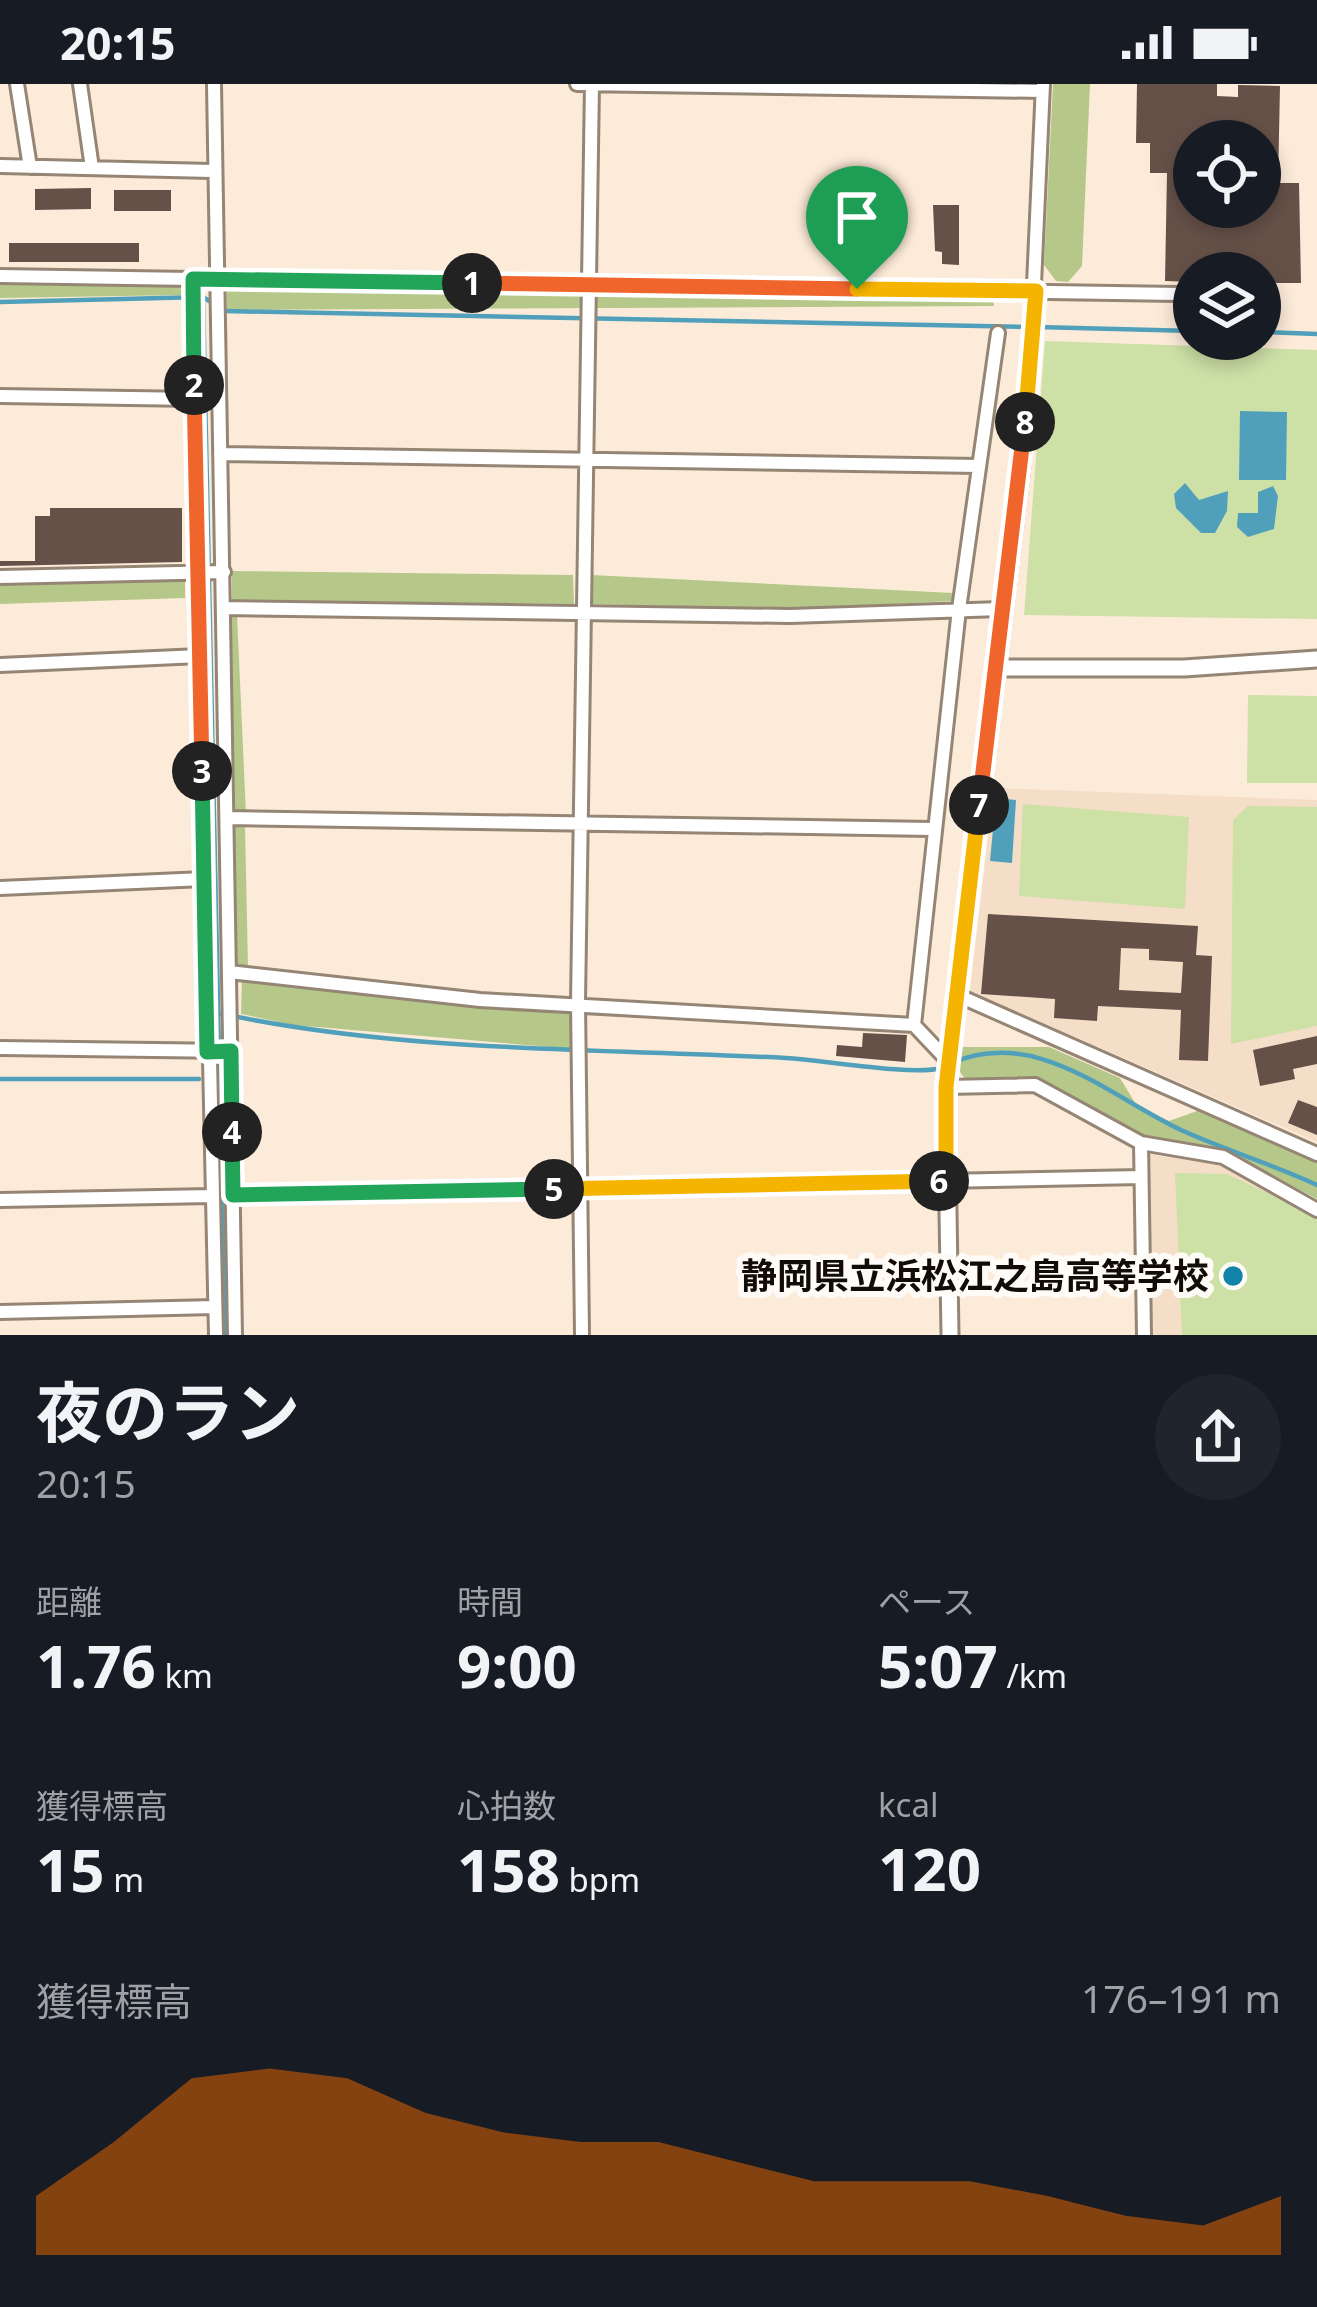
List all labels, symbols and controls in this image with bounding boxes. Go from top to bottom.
text: 20:15 [60,12,176,73]
map controls [1173,120,1281,360]
button: locate [1173,120,1281,228]
pin [806,166,908,289]
icon: arrive [824,184,890,250]
button: layers [1173,252,1281,360]
pin: 1 [442,253,502,313]
text: 1 [463,260,481,305]
pin: 2 [164,355,224,415]
text: 2 [185,362,203,407]
pin: 8 [995,392,1055,452]
text: 8 [1016,399,1034,444]
pin: 3 [172,741,232,801]
text: 3 [193,748,211,793]
pin: 7 [949,775,1009,835]
text: 7 [970,782,988,827]
pin: 4 [202,1102,262,1162]
text: 4 [223,1109,241,1154]
pin: 6 [909,1151,969,1211]
text: 6 [930,1158,948,1203]
pin: 5 [524,1159,584,1219]
text: 5 [545,1166,563,1211]
place label: 静岡県立浜松江之島高等学校 [741,1251,1209,1300]
marker: 静岡県立浜松江之島高等学校 [1220,1263,1246,1289]
text: 夜のラン [36,1366,300,1456]
button: share [1155,1374,1281,1500]
text: 20:15 [36,1456,136,1509]
text: 距離 [36,1579,102,1624]
text: 時間 [457,1579,523,1624]
text: ペース [878,1579,975,1624]
text: 1.76 [36,1624,156,1706]
text: 9:00 [457,1624,577,1706]
text: 5:07 [878,1624,998,1706]
text: km [156,1653,213,1698]
text: /km [998,1653,1067,1698]
text: kcal [878,1782,939,1827]
text: 獲得標高 [36,1783,168,1828]
text: 心拍数 [457,1783,556,1828]
text: 120 [878,1827,981,1909]
text: 15 [36,1828,105,1910]
text: 158 [457,1828,560,1910]
text: m [105,1857,144,1902]
text: bpm [560,1857,640,1902]
text: 176–191 m [1081,1971,1281,2024]
text: 獲得標高 [36,1974,192,2027]

